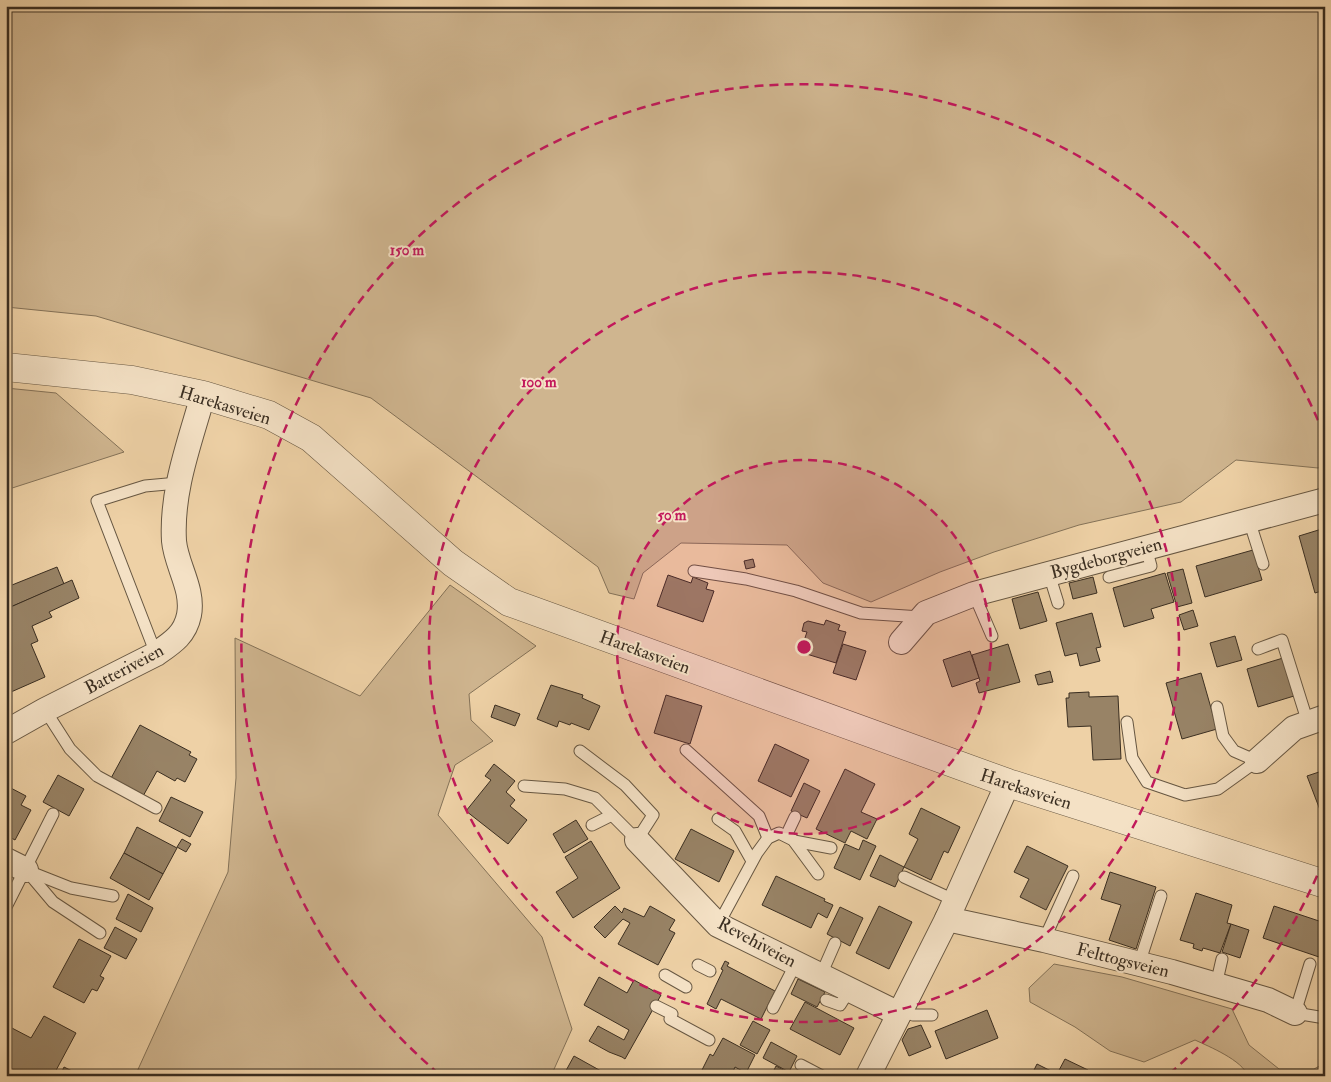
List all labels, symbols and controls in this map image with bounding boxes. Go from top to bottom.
text: 150 m [390,241,424,260]
text: 100 m [521,373,557,392]
street label: Harekasveien [176,381,274,430]
text: 50 m [658,506,687,525]
street label: Bygdeborgveien [1048,533,1164,584]
street label: Harekasveien [596,625,693,680]
centre of rings [795,638,813,656]
street label: Batteriveien [81,639,168,700]
street label: Harekasveien [977,764,1075,815]
street label: Revehiveien [713,912,800,973]
street label: Felttogsveien [1074,938,1172,983]

